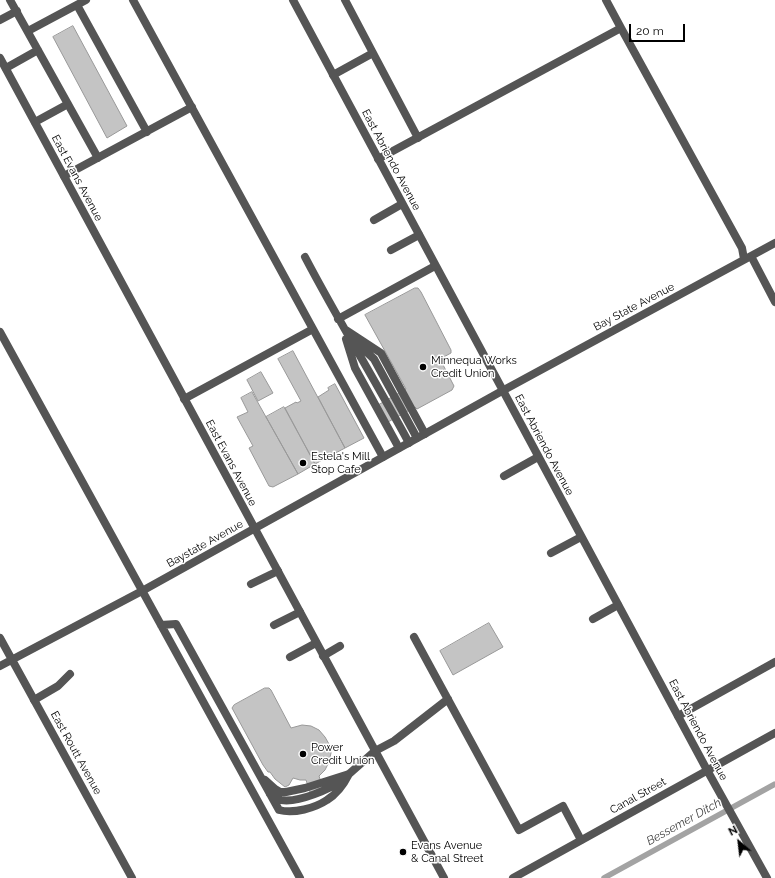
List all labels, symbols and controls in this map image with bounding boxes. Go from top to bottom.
scale bar [631,16,687,42]
text: 20 m [636,24,664,38]
street label: East Abriendo Avenue [359,107,423,213]
street label: East Evans Avenue [49,133,105,223]
street label: Bay State Avenue [591,280,677,334]
place label: Minnequa Works Credit Union [431,354,517,380]
marker: Minnequa Works Credit Union [418,362,428,372]
street label: East Abriendo Avenue [512,392,576,498]
street label: East Evans Avenue [203,418,259,508]
place label: Estela's Mill Stop Cafe [311,450,370,476]
marker: Estela's Mill Stop Cafe [298,458,308,468]
street label: Baystate Avenue [164,518,246,570]
street label: East Abriendo Avenue [666,677,730,783]
street label: East Routt Avenue [48,709,104,797]
place label: Power Credit Union [311,741,374,767]
marker: Power Credit Union [298,749,308,759]
street label: Canal Street [608,775,668,817]
water label: Bessemer Ditch [644,795,724,849]
north arrow [719,822,759,862]
text: N [726,823,740,839]
place label: Evans Avenue & Canal Street [411,839,483,865]
marker: Evans Avenue & Canal Street [398,847,408,857]

